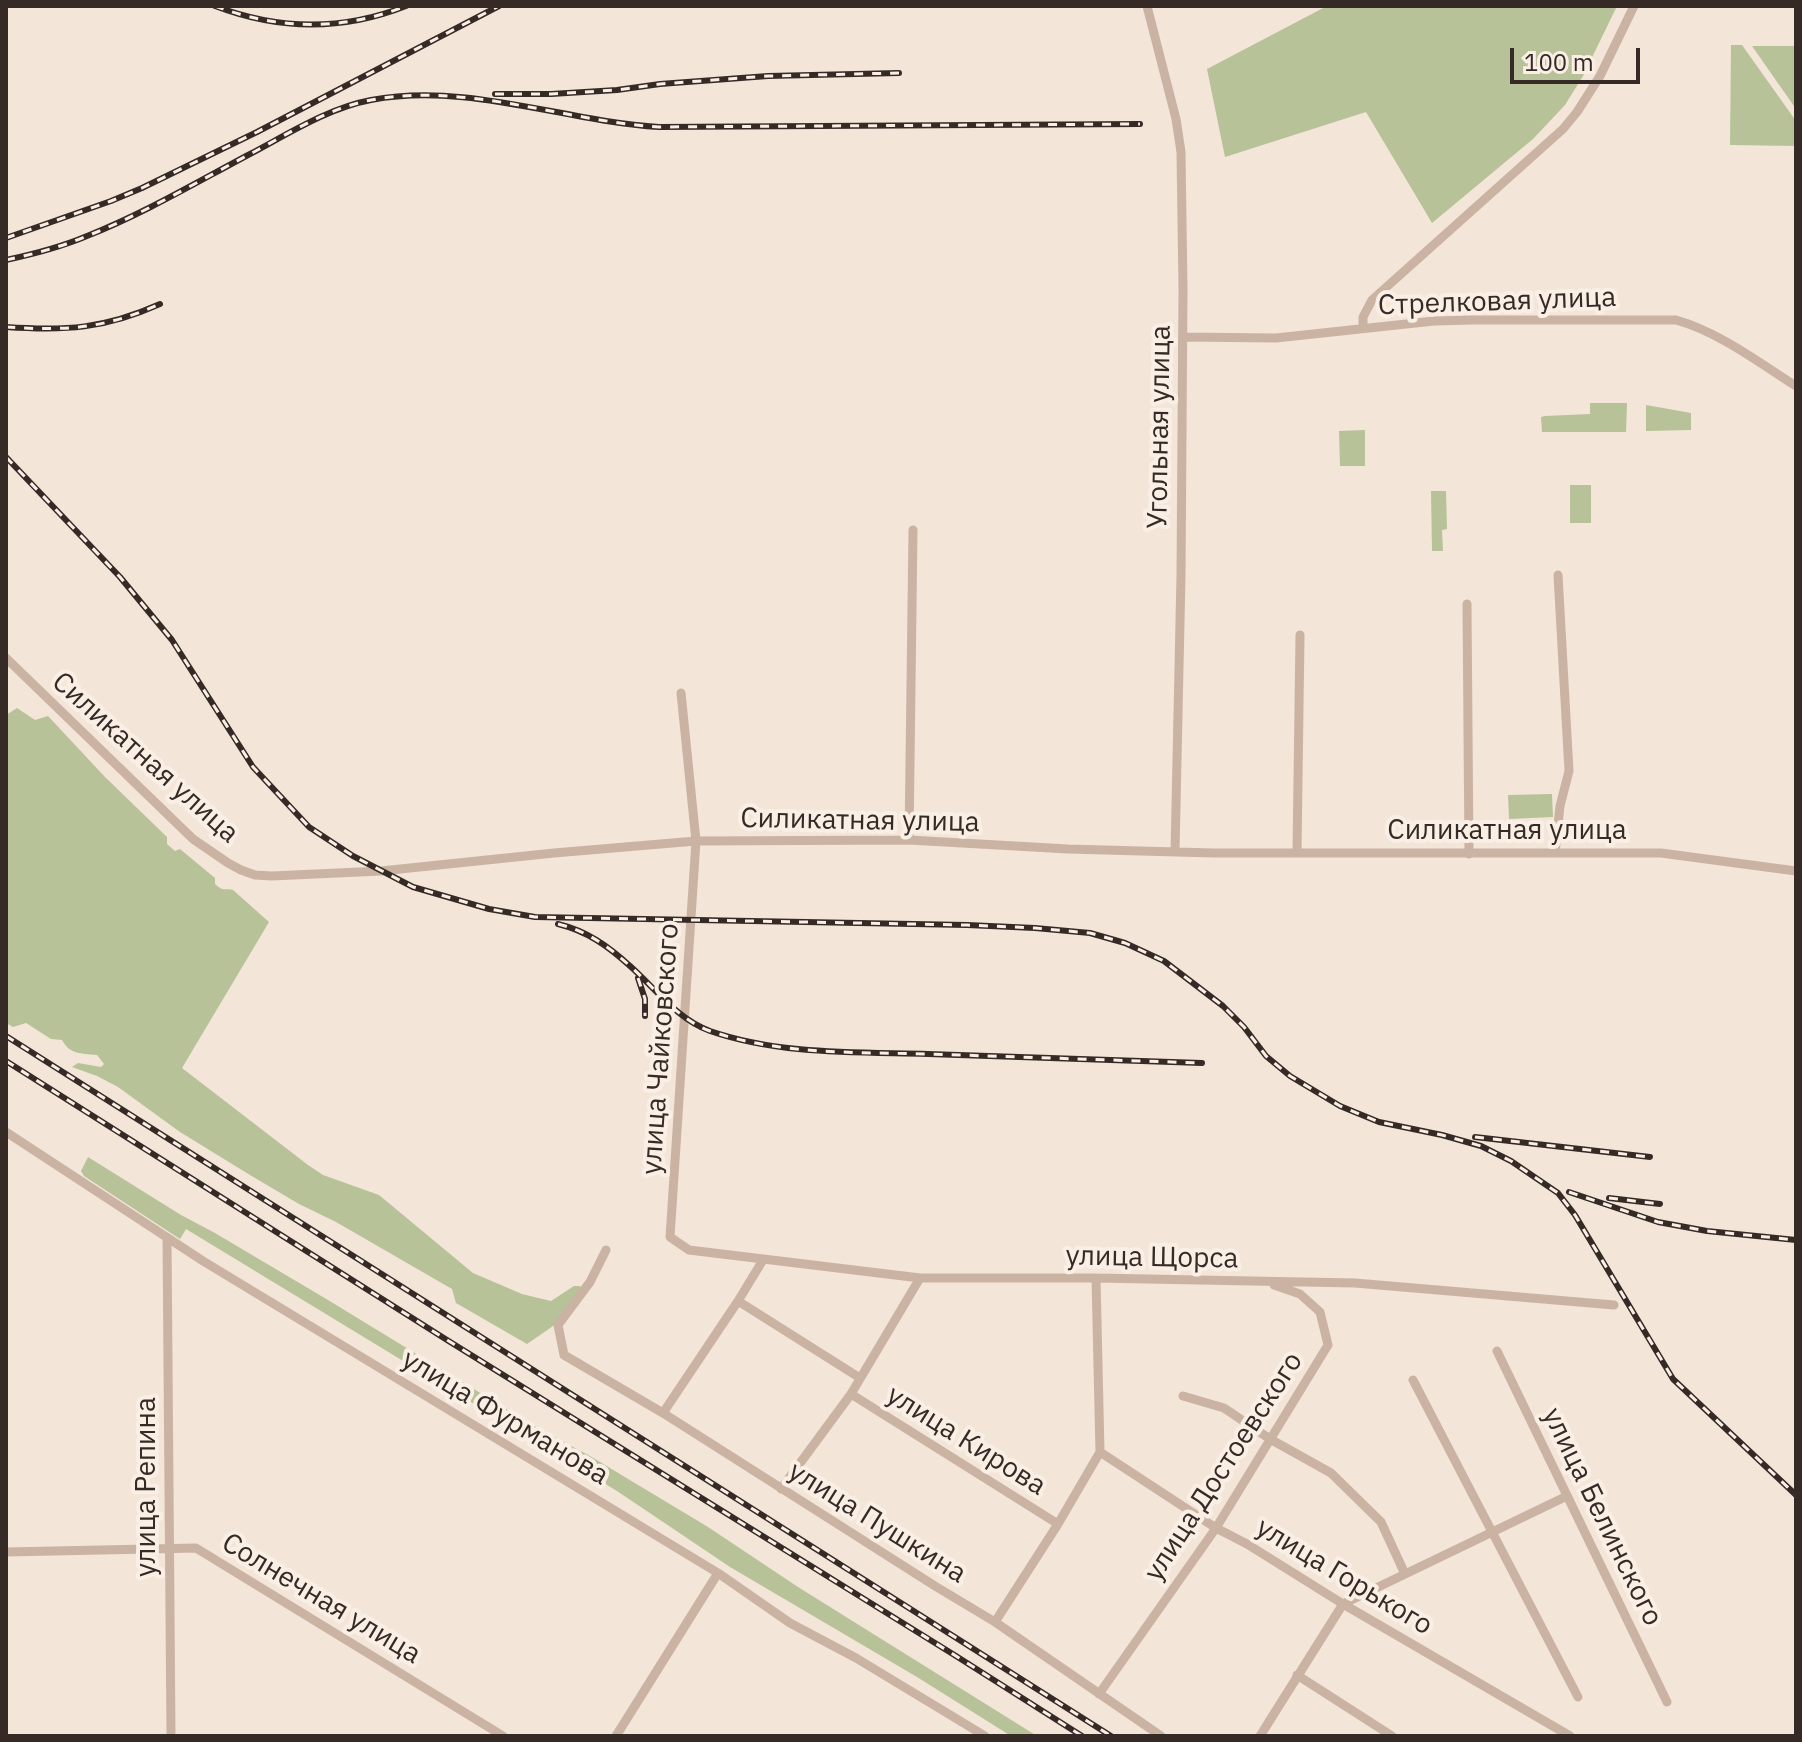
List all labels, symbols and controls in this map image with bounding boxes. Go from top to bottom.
scale bar [1514,32,1644,82]
text: 100 m [1524,46,1594,78]
street label: Стрелковая улица [1377,281,1617,323]
street label: Угольная улица [1141,325,1179,529]
street label: Силикатная улица [45,665,245,851]
street label: Силикатная улица [740,802,980,840]
street label: Силикатная улица [1387,814,1627,848]
street label: улица Чайковского [635,922,687,1176]
street label: улица Щорса [1065,1240,1239,1276]
street label: улица Фурманова [396,1343,614,1493]
street label: улица Достоевского [1138,1346,1310,1588]
street label: улица Кирова [880,1379,1052,1503]
street label: улица Репина [130,1397,164,1577]
street label: улица Белинского [1535,1403,1669,1631]
street label: улица Пушкина [782,1455,972,1591]
street label: улица Горького [1250,1511,1438,1643]
street label: Солнечная улица [215,1526,427,1672]

